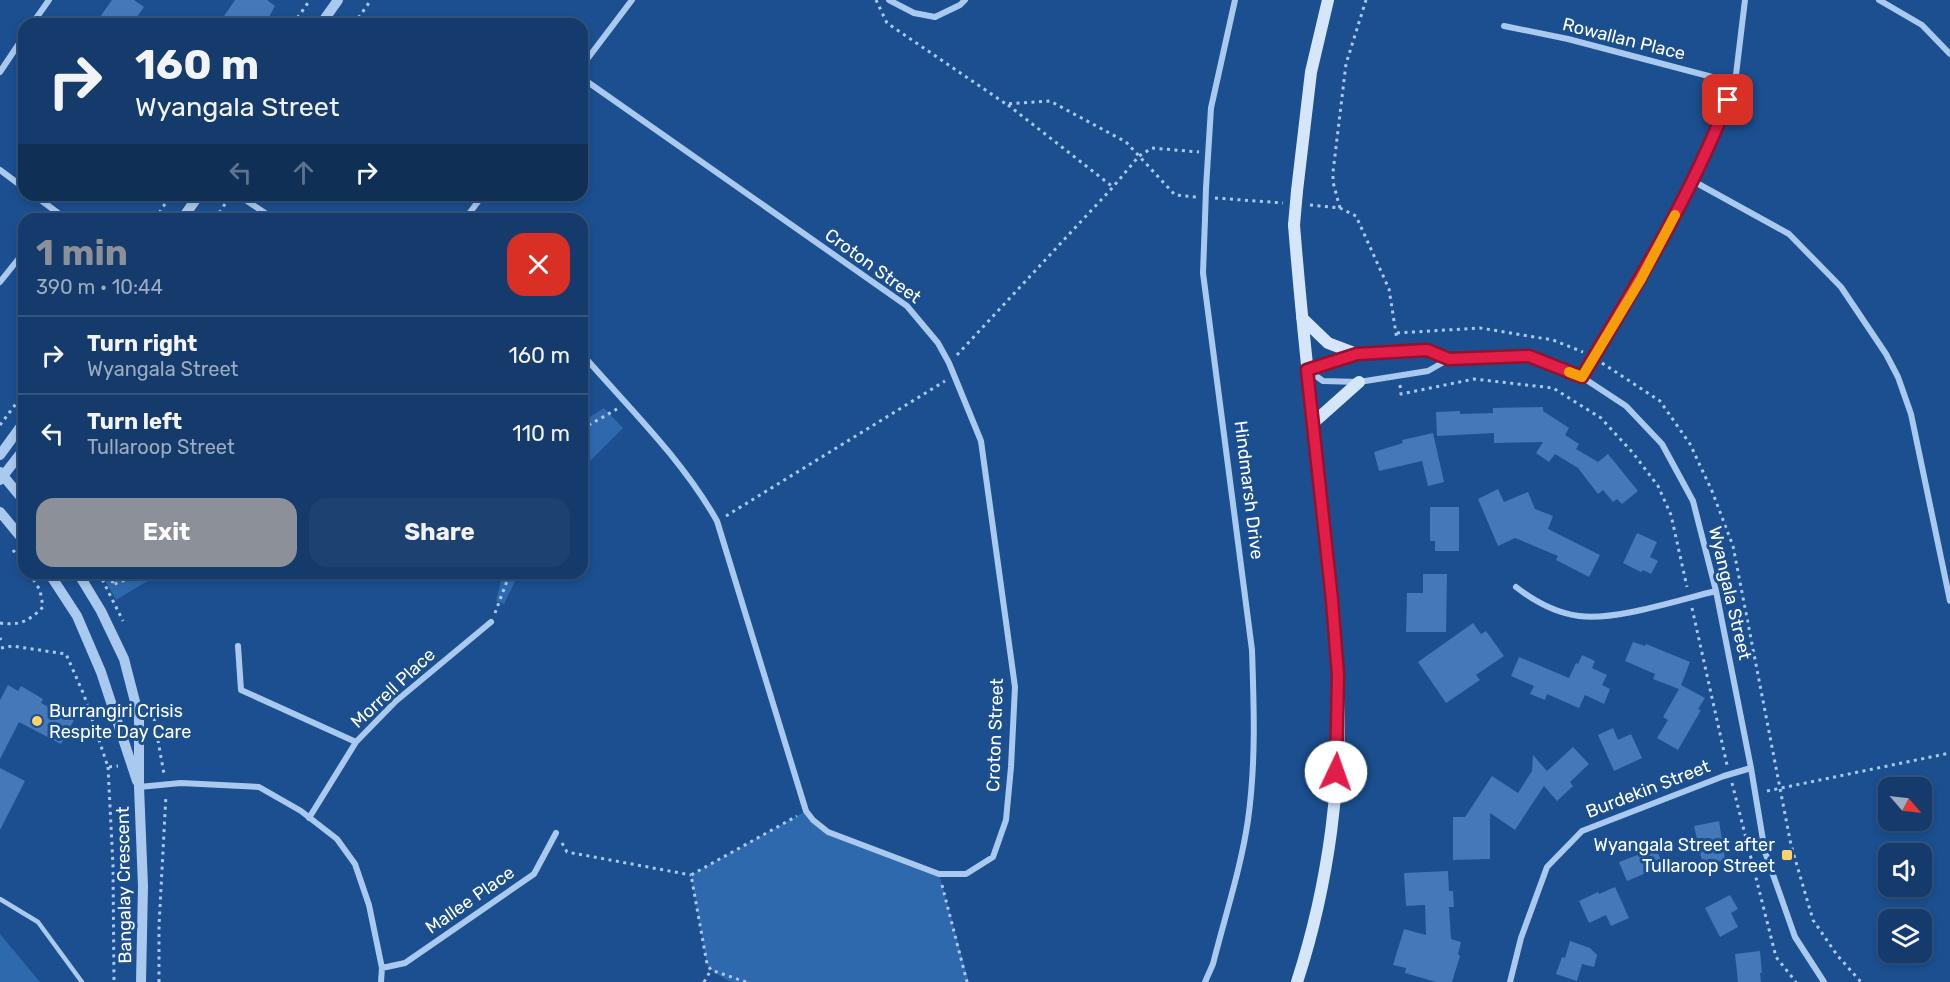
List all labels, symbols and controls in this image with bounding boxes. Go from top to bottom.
street label: Rowallan Place [1560,13,1688,65]
text: 160 m [135,40,259,90]
icon: right [36,42,114,120]
pin [1702,74,1753,125]
icon: arrive [1711,83,1744,116]
text: Wyangala Street [135,91,339,123]
icon: left [224,156,257,189]
icon: ahead [287,156,320,189]
icon: right [350,156,383,189]
street label: Croton Street [821,224,925,308]
text: 1 min [36,231,128,274]
button: close [507,233,570,296]
text: 390 m · 10:44 [36,275,163,299]
text: Turn right [87,330,197,357]
icon: right [36,339,69,372]
text: 160 m [508,342,570,369]
text: Wyangala Street [87,357,238,381]
text: Turn left [87,408,182,435]
icon: left [36,417,69,450]
street label: Hindmarsh Drive [1230,419,1268,561]
text: 110 m [512,420,570,447]
text: Tullaroop Street [87,435,235,459]
button: Exit [36,498,297,567]
button: Share [309,498,570,567]
street label: Wyangala Street [1704,524,1756,662]
street label: Morrell Place [346,643,440,733]
street label: Croton Street [982,678,1008,792]
place label: Burrangiri Crisis Respite Day Care [49,700,191,743]
marker: Burrangiri Crisis Respite Day Care [30,714,44,728]
position arrow [1304,740,1368,804]
street label: Burdekin Street [1583,755,1713,823]
north arrow [1878,777,1932,831]
map controls [1878,777,1932,963]
street label: Bangalay Crescent [112,806,136,964]
place label: Wyangala Street after Tullaroop Street [1594,834,1775,877]
button: sound [1878,843,1932,897]
marker: Wyangala Street after Tullaroop Street [1780,848,1794,862]
street label: Mallee Place [421,861,519,939]
button: layers [1878,909,1932,963]

